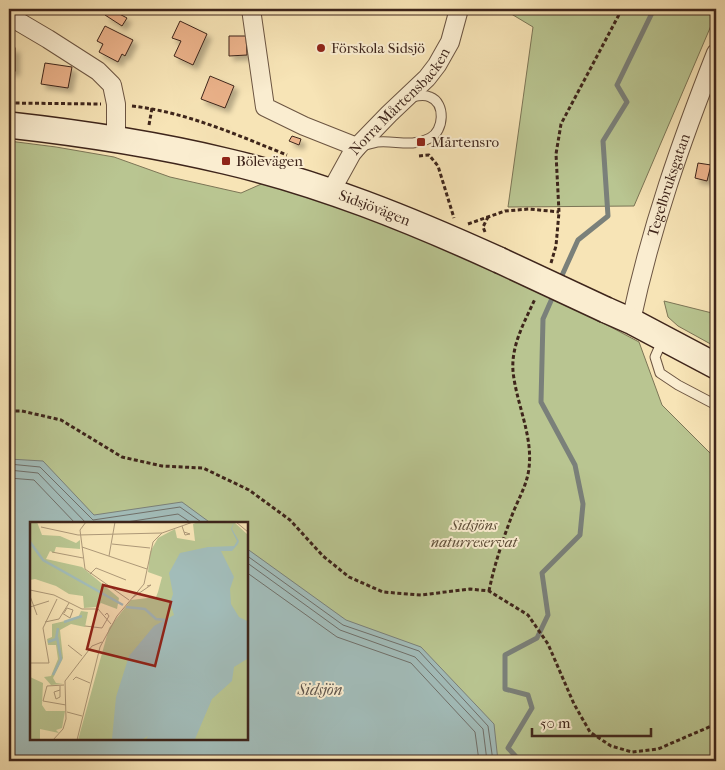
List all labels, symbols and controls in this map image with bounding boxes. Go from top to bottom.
place label: Förskola Sidsjö [331,39,425,57]
marker: Förskola Sidsjö [315,42,327,54]
street label: Norra Mårtensbacken [345,44,454,159]
street label: Tegelbruksgatan [644,131,694,239]
place label: Mårtensro [431,133,499,151]
marker: Mårtensro [415,136,427,148]
place label: Bölevägen [236,152,303,170]
marker: Bölevägen [220,155,232,167]
street label: Sidsjövägen [336,186,413,230]
park label: Sidsjöns naturreservat [431,516,519,551]
inset map [30,522,248,740]
water label: Sidsjön [296,680,343,699]
scale bar [532,705,651,737]
text: 50 m [540,714,571,732]

